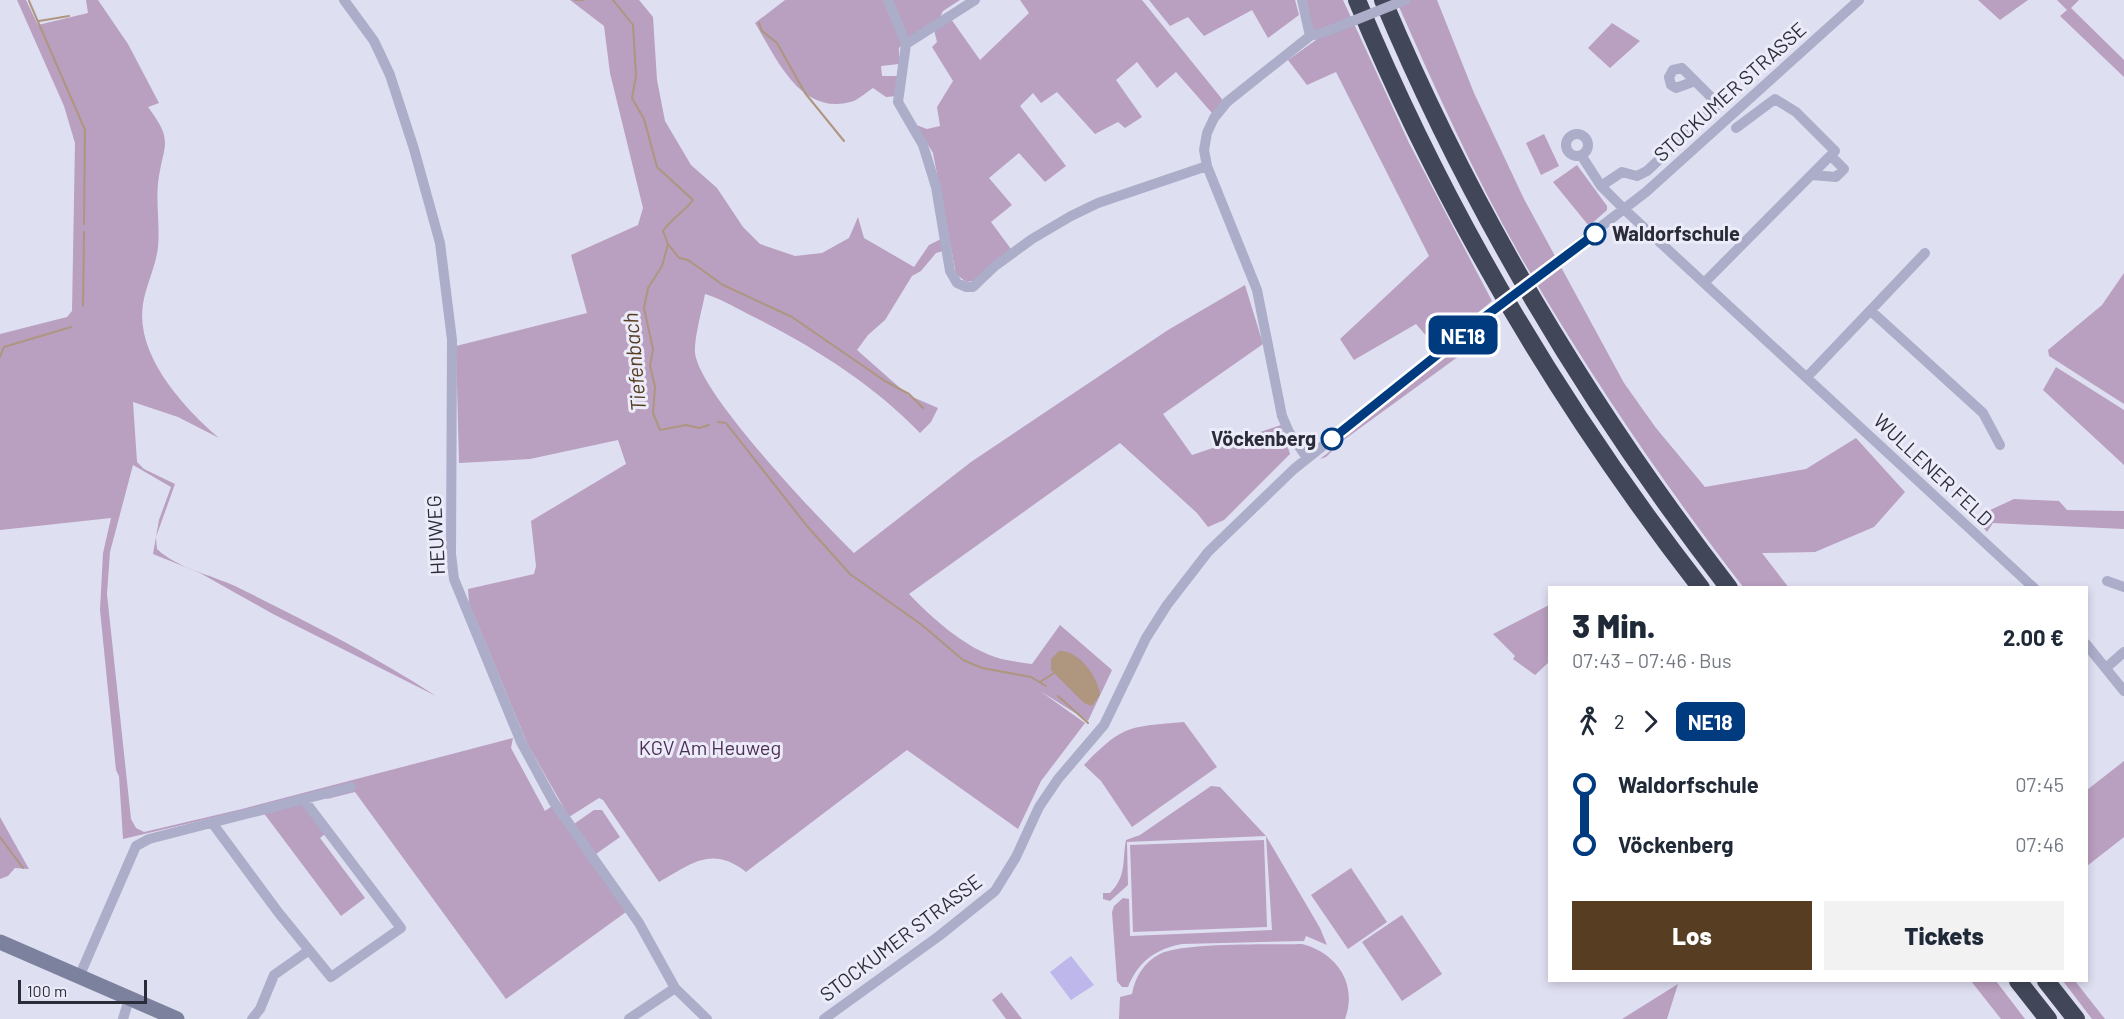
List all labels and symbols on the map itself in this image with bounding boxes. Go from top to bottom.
street label: STOCKUMER STRASSE [1648,17,1810,166]
place label: Waldorfschule [1612,221,1740,245]
marker: Waldorfschule [1584,223,1606,245]
water label: Tiefenbach [617,312,650,413]
line badge: NE18 [1421,316,1505,354]
street label: WULLENER FELD [1869,408,1998,531]
place label: Vöckenberg [1211,426,1316,450]
marker: Vöckenberg [1321,428,1343,450]
street label: HEUWEG [421,495,449,576]
park label: KGV Am Heuweg [639,735,781,759]
street label: STOCKUMER STRASSE [815,868,986,1006]
scale bar [18,977,147,1004]

